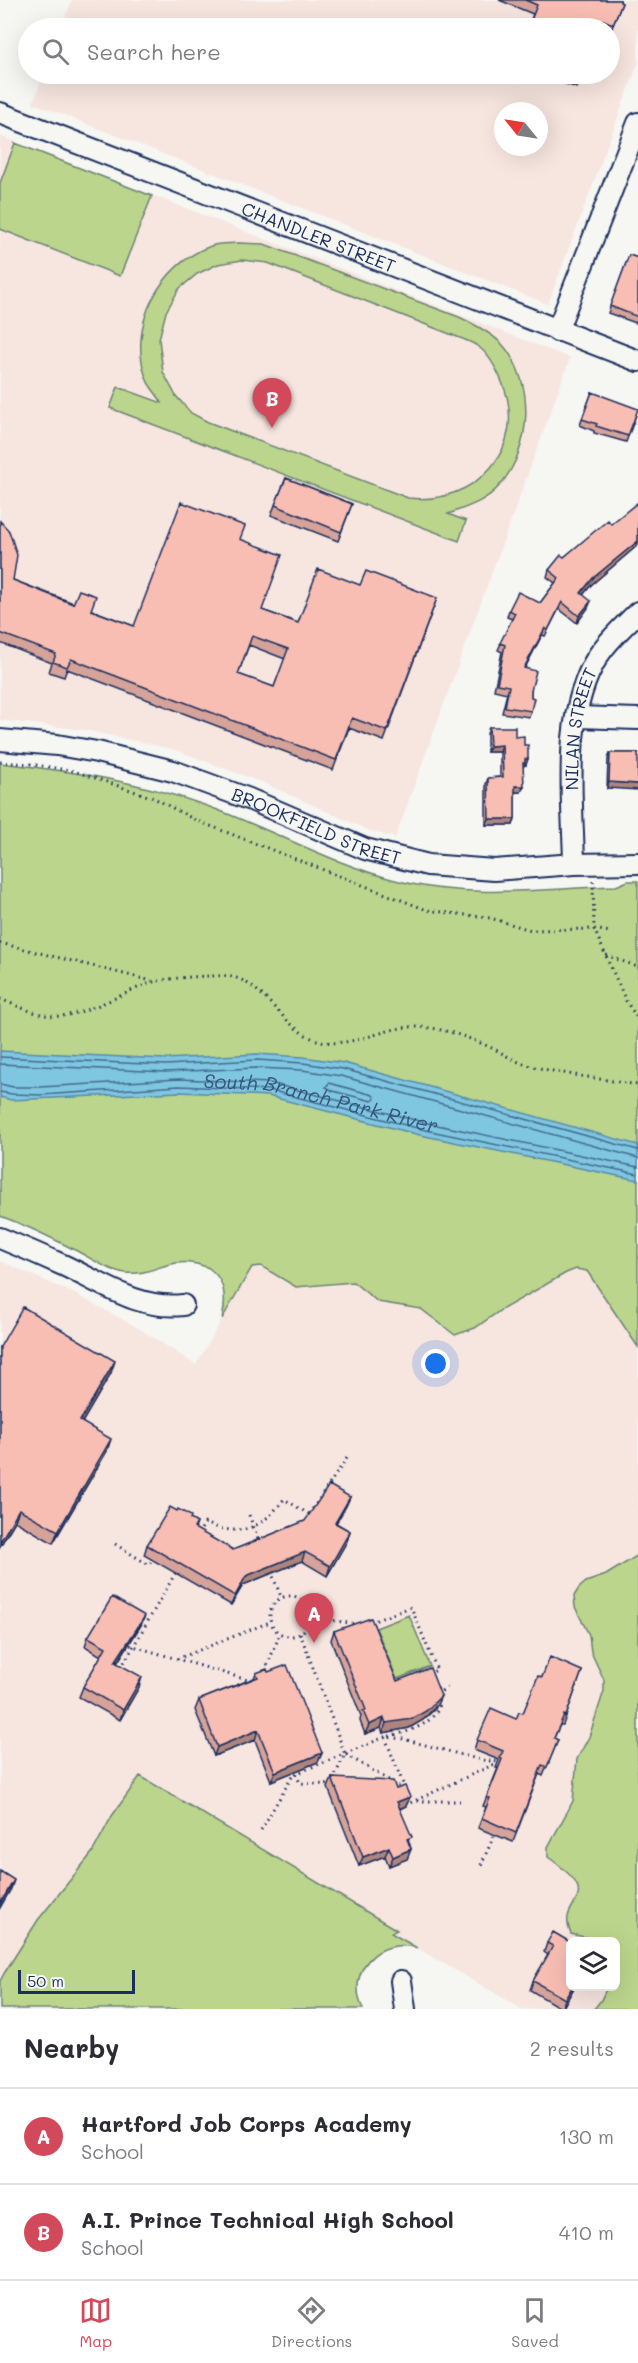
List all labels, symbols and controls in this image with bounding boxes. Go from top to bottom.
search box [18,18,620,84]
icon: search [39,35,72,68]
text: Search here [87,37,221,66]
north arrow [494,102,548,156]
street label: CHANDLER STREET [238,196,399,278]
pin: B [252,378,292,428]
street label: NILAN STREET [559,663,602,790]
street label: BROOKFIELD STREET [229,782,404,870]
water label: South Branch Park River [203,1067,441,1138]
your location [421,1349,450,1378]
pin: A [294,1594,334,1643]
map controls [566,1937,620,1991]
button: layers [566,1937,620,1991]
scale bar [18,1967,135,1994]
text: 50 m [27,1970,64,1991]
text: Nearby [24,2031,119,2065]
text: 2 results [530,2035,614,2061]
text: Hartford Job Corps Academy [81,2109,412,2138]
text: A [37,2123,50,2149]
text: 130 m [559,2123,614,2149]
text: School [81,2138,144,2164]
text: A.I. Prince Technical High School [81,2205,454,2234]
text: B [37,2219,50,2245]
text: 410 m [559,2219,614,2245]
text: School [81,2234,144,2260]
tab: Map [79,2294,112,2351]
tab: Directions [271,2294,352,2351]
tab: Saved [511,2294,559,2351]

